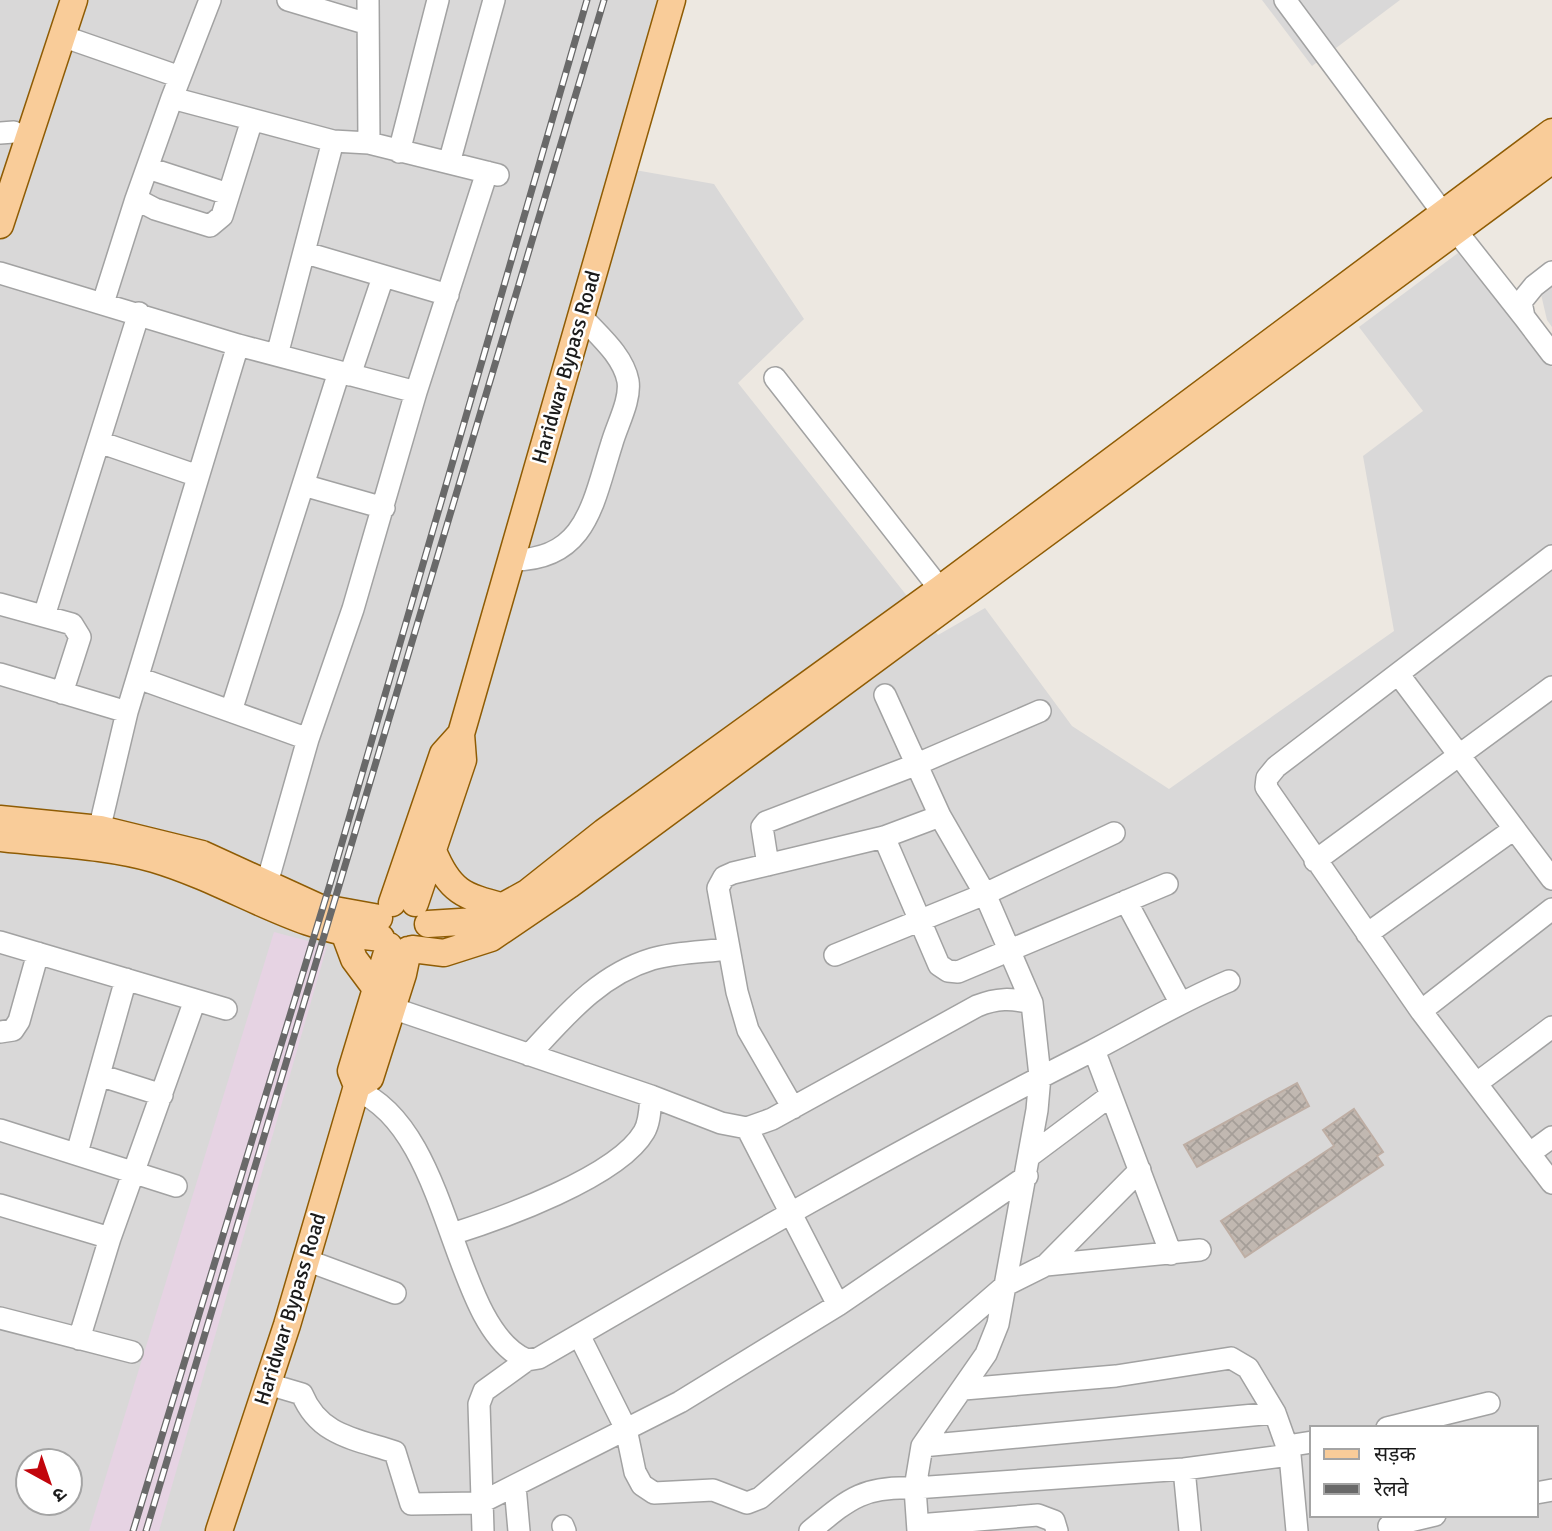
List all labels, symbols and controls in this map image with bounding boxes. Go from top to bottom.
street label: Haridwar Bypass Road [526,267,606,467]
street label: Haridwar Bypass Road [248,1210,332,1408]
legend [1310,1426,1538,1517]
text: सड़क [1374,1441,1416,1467]
north arrow [14,1447,84,1517]
text: रेलवे [1373,1476,1409,1502]
text: उ [47,1481,71,1508]

